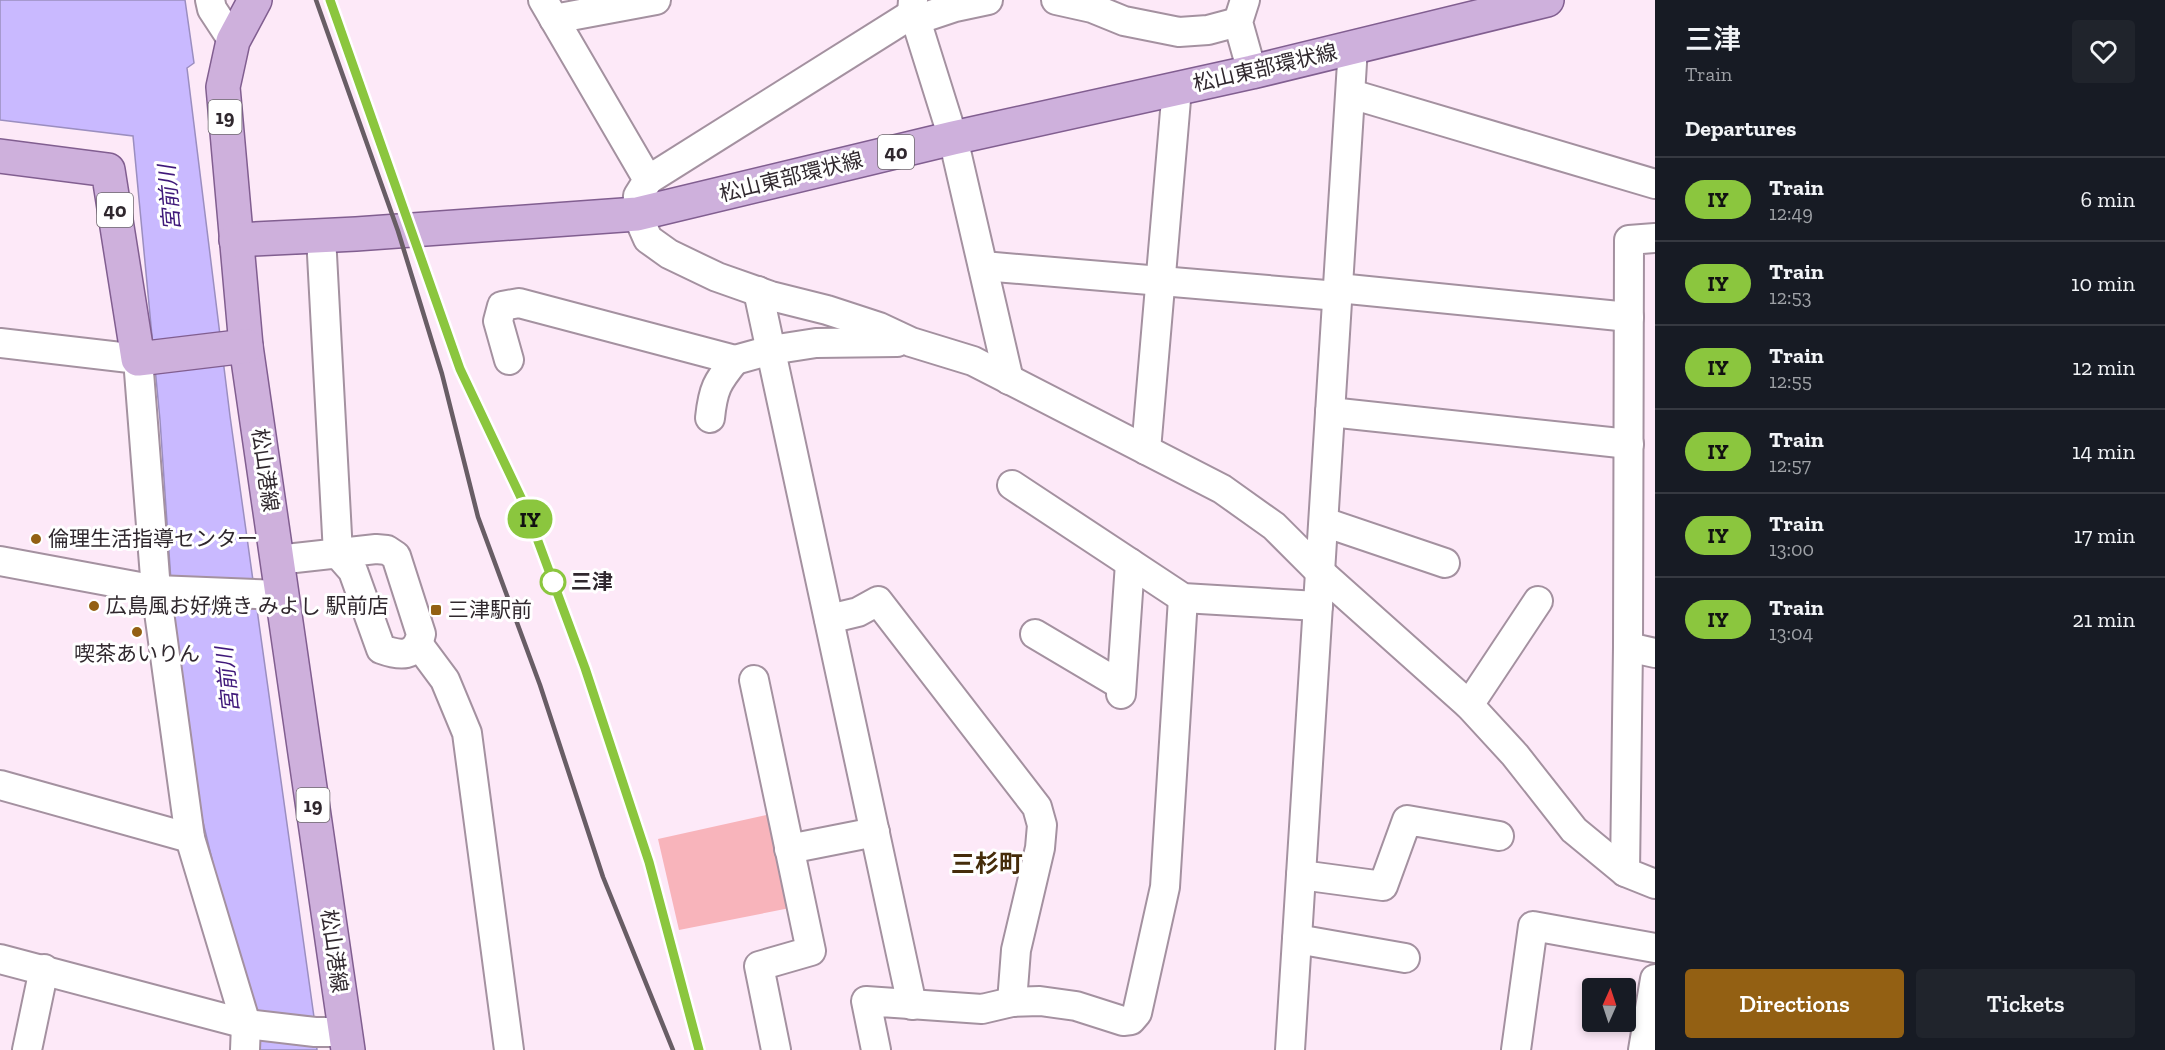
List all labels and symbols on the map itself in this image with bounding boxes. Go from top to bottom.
street label: 松山東部環状線 [1190,39,1339,96]
road number: 19 [208,100,242,134]
road number: 40 [878,135,914,169]
street label: 松山東部環状線 [717,147,865,206]
water label: 宮前川 [153,162,186,232]
road number: 40 [97,193,133,227]
street label: 松山港線 [247,427,284,513]
line badge: IY [503,500,557,538]
place label: 倫理生活指導センター [48,526,258,551]
marker: 倫理生活指導センター [29,532,43,546]
marker: 三津 [540,569,566,595]
place label: 三津 [571,569,613,594]
place label: 広島風お好焼き みよし 駅前店 [106,593,389,618]
place label: 三津駅前 [448,597,532,622]
marker: 広島風お好焼き みよし 駅前店 [87,599,101,613]
marker: 三津駅前 [429,603,443,617]
marker: 喫茶あいりん [130,625,144,639]
place label: 喫茶あいりん [74,641,200,666]
water label: 宮前川 [210,644,244,714]
road number: 19 [296,788,330,822]
district label: 三杉町 [951,849,1023,878]
street label: 松山港線 [316,908,353,994]
north arrow [1582,978,1636,1032]

